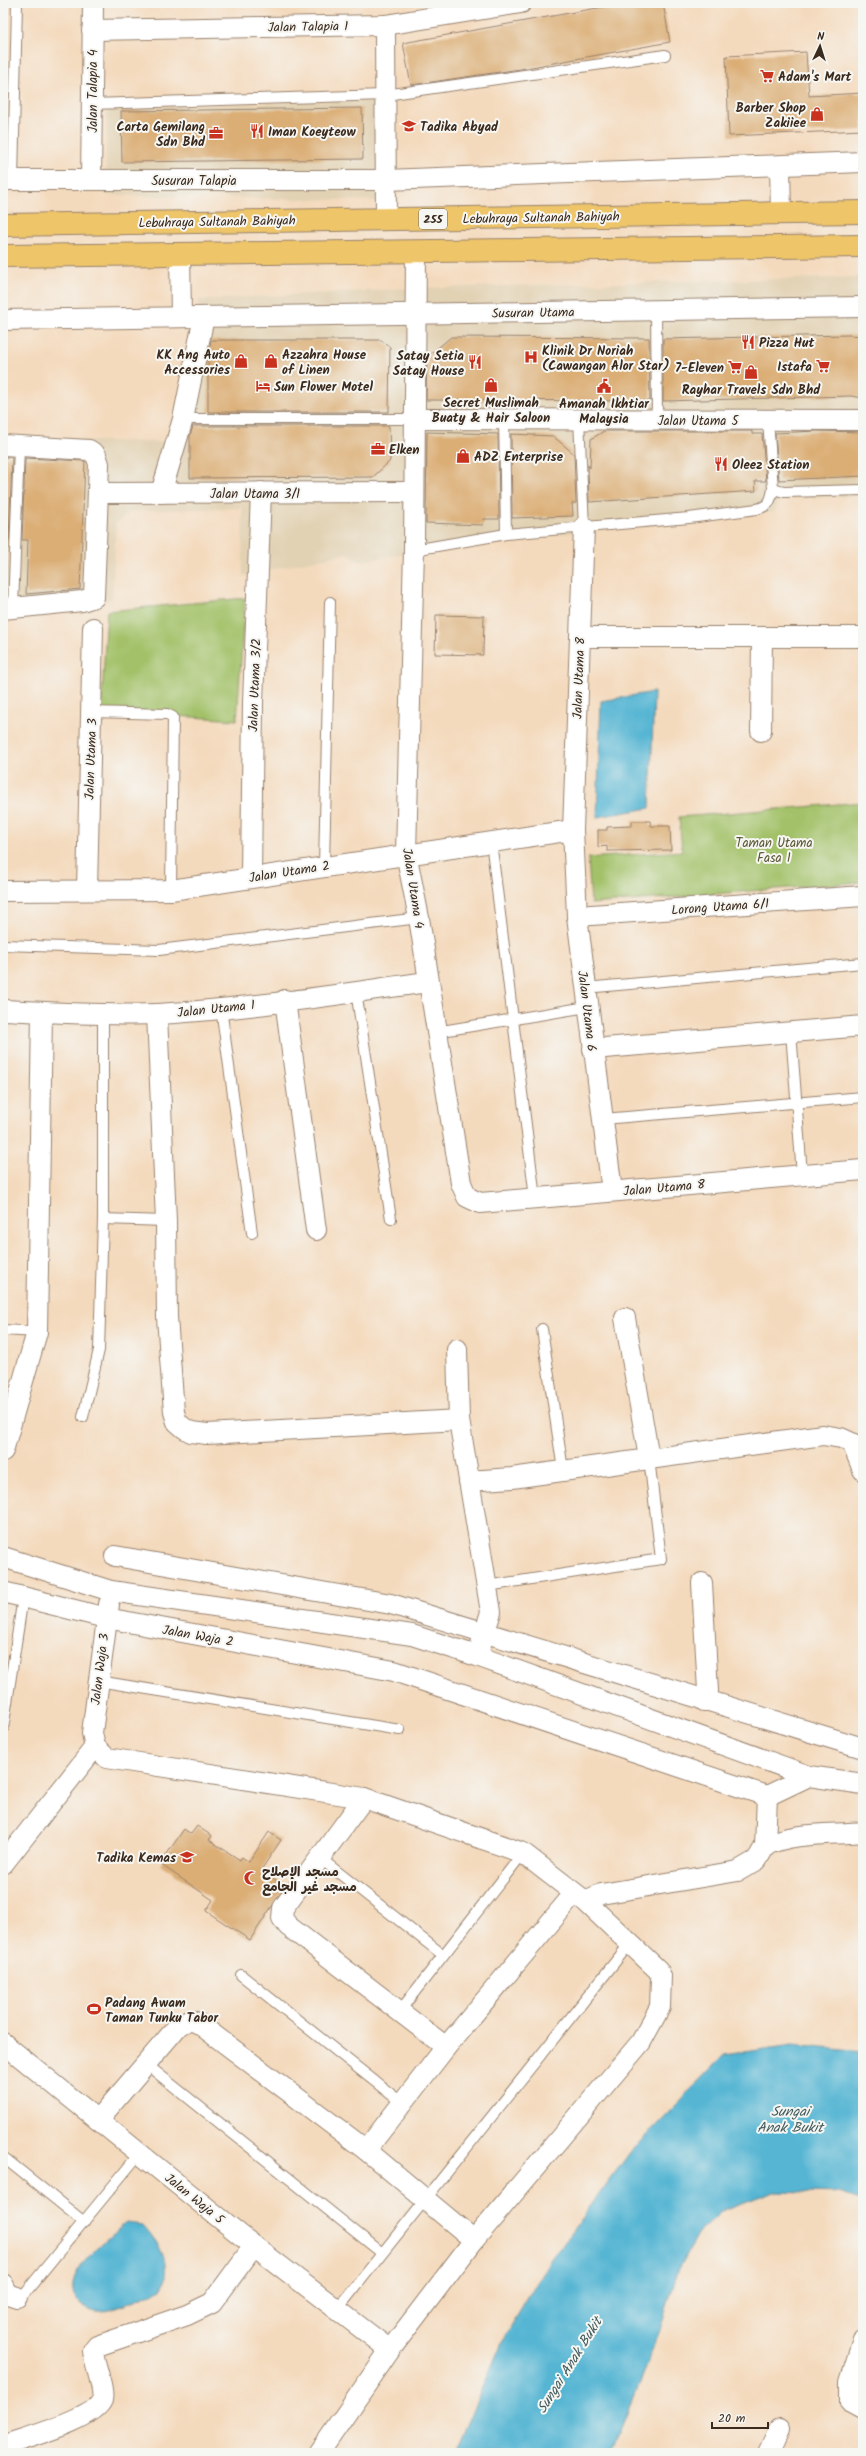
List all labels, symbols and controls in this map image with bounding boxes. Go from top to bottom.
street label: Jalan Talapia 1 [268,16,349,39]
north arrow [800,26,840,66]
text: N [817,28,825,46]
street label: Jalan Talapia 4 [83,49,104,133]
place label: Adam's Mart [778,67,852,88]
supermarket icon: Adam's Mart [759,68,775,84]
place label: Barber Shop Zakiiee [736,98,807,134]
shop icon: Barber Shop Zakiiee [809,106,825,122]
place label: Carta Gemilang Sdn Bhd [116,117,206,153]
place label: Tadika Abyad [420,117,499,138]
school or university icon: Tadika Abyad [401,118,417,134]
place label: Iman Koeyteow [268,122,356,143]
restaurant icon: Iman Koeyteow [249,123,265,139]
office icon: Carta Gemilang Sdn Bhd [208,125,224,141]
street label: Susuran Talapia [151,171,237,192]
street label: Lebuhraya Sultanah Bahiyah [462,207,620,230]
road number: 255 [419,209,447,229]
street label: Lebuhraya Sultanah Bahiyah [138,211,296,234]
street label: Susuran Utama [491,302,575,325]
place label: Pizza Hut [759,333,814,354]
restaurant icon: Pizza Hut [740,334,756,350]
place label: Klinik Dr Noriah (Cawangan Alor Star) [542,341,670,377]
place label: KK Ang Auto Accessories [156,345,230,381]
place label: Azzahra House of Linen [282,345,367,381]
place label: Satay Setia Satay House [393,346,465,382]
hospital icon: Klinik Dr Noriah (Cawangan Alor Star) [523,349,539,365]
shop icon: KK Ang Auto Accessories [233,353,249,369]
shop icon: Azzahra House of Linen [263,353,279,369]
restaurant icon: Satay Setia Satay House [467,354,483,370]
place label: Istafa [777,357,812,378]
place label: 7-Eleven [675,358,724,379]
supermarket icon: Istafa [815,358,831,374]
supermarket icon: 7-Eleven [727,359,743,375]
shop icon: Rayhar Travels Sdn Bhd [743,364,759,380]
place label: Sun Flower Motel [274,377,373,398]
shop icon: Secret Muslimah Buaty & Hair Saloon [483,377,499,393]
hotel icon: Sun Flower Motel [255,378,271,394]
public building icon: Amanah Ikhtiar Malaysia [596,378,612,394]
place label: Rayhar Travels Sdn Bhd [682,380,821,401]
place label: Secret Muslimah Buaty & Hair Saloon [432,393,550,429]
place label: Amanah Ikhtiar Malaysia [559,394,650,430]
street label: Jalan Utama 5 [657,411,740,432]
place label: Elken [389,440,420,461]
office icon: Elken [370,441,386,457]
place label: ADZ Enterprise [474,447,564,468]
shop icon: ADZ Enterprise [455,448,471,464]
place label: Oleez Station [732,455,809,476]
restaurant icon: Oleez Station [713,456,729,472]
street label: Jalan Utama 3/1 [210,484,300,505]
street label: Jalan Utama 8 [568,637,591,719]
street label: Jalan Utama 3/2 [243,638,268,732]
street label: Jalan Utama 3 [80,718,103,800]
park label: Taman Utama Fasa 1 [736,833,813,869]
street label: Jalan Utama 4 [396,846,429,930]
street label: Jalan Utama 2 [247,856,331,889]
street label: Lorong Utama 6/1 [671,894,770,921]
street label: Jalan Utama 6 [571,970,602,1053]
street label: Jalan Utama 1 [176,995,256,1024]
street label: Jalan Utama 8 [622,1174,706,1203]
street label: Jalan Waja 2 [160,1620,235,1653]
street label: Jalan Waja 3 [86,1632,115,1706]
place label: Tadika Kemas [96,1848,176,1869]
school or university icon: Tadika Kemas [179,1849,195,1865]
place label: مسجد الإصلاح مسجد غير الجامع [262,1862,357,1898]
mosque icon: مسجد الإصلاح مسجد غير الجامع [243,1870,259,1886]
place label: Padang Awam Taman Tunku Tabor [105,1993,220,2029]
sports icon: Padang Awam Taman Tunku Tabor [86,2001,102,2017]
water label: Sungai Anak Bukit [757,2101,825,2139]
street label: Jalan Waja 5 [160,2169,229,2230]
water label: Sungai Anak Bukit [532,2311,610,2418]
scale bar [712,2404,768,2430]
text: 20 m [718,2409,746,2428]

